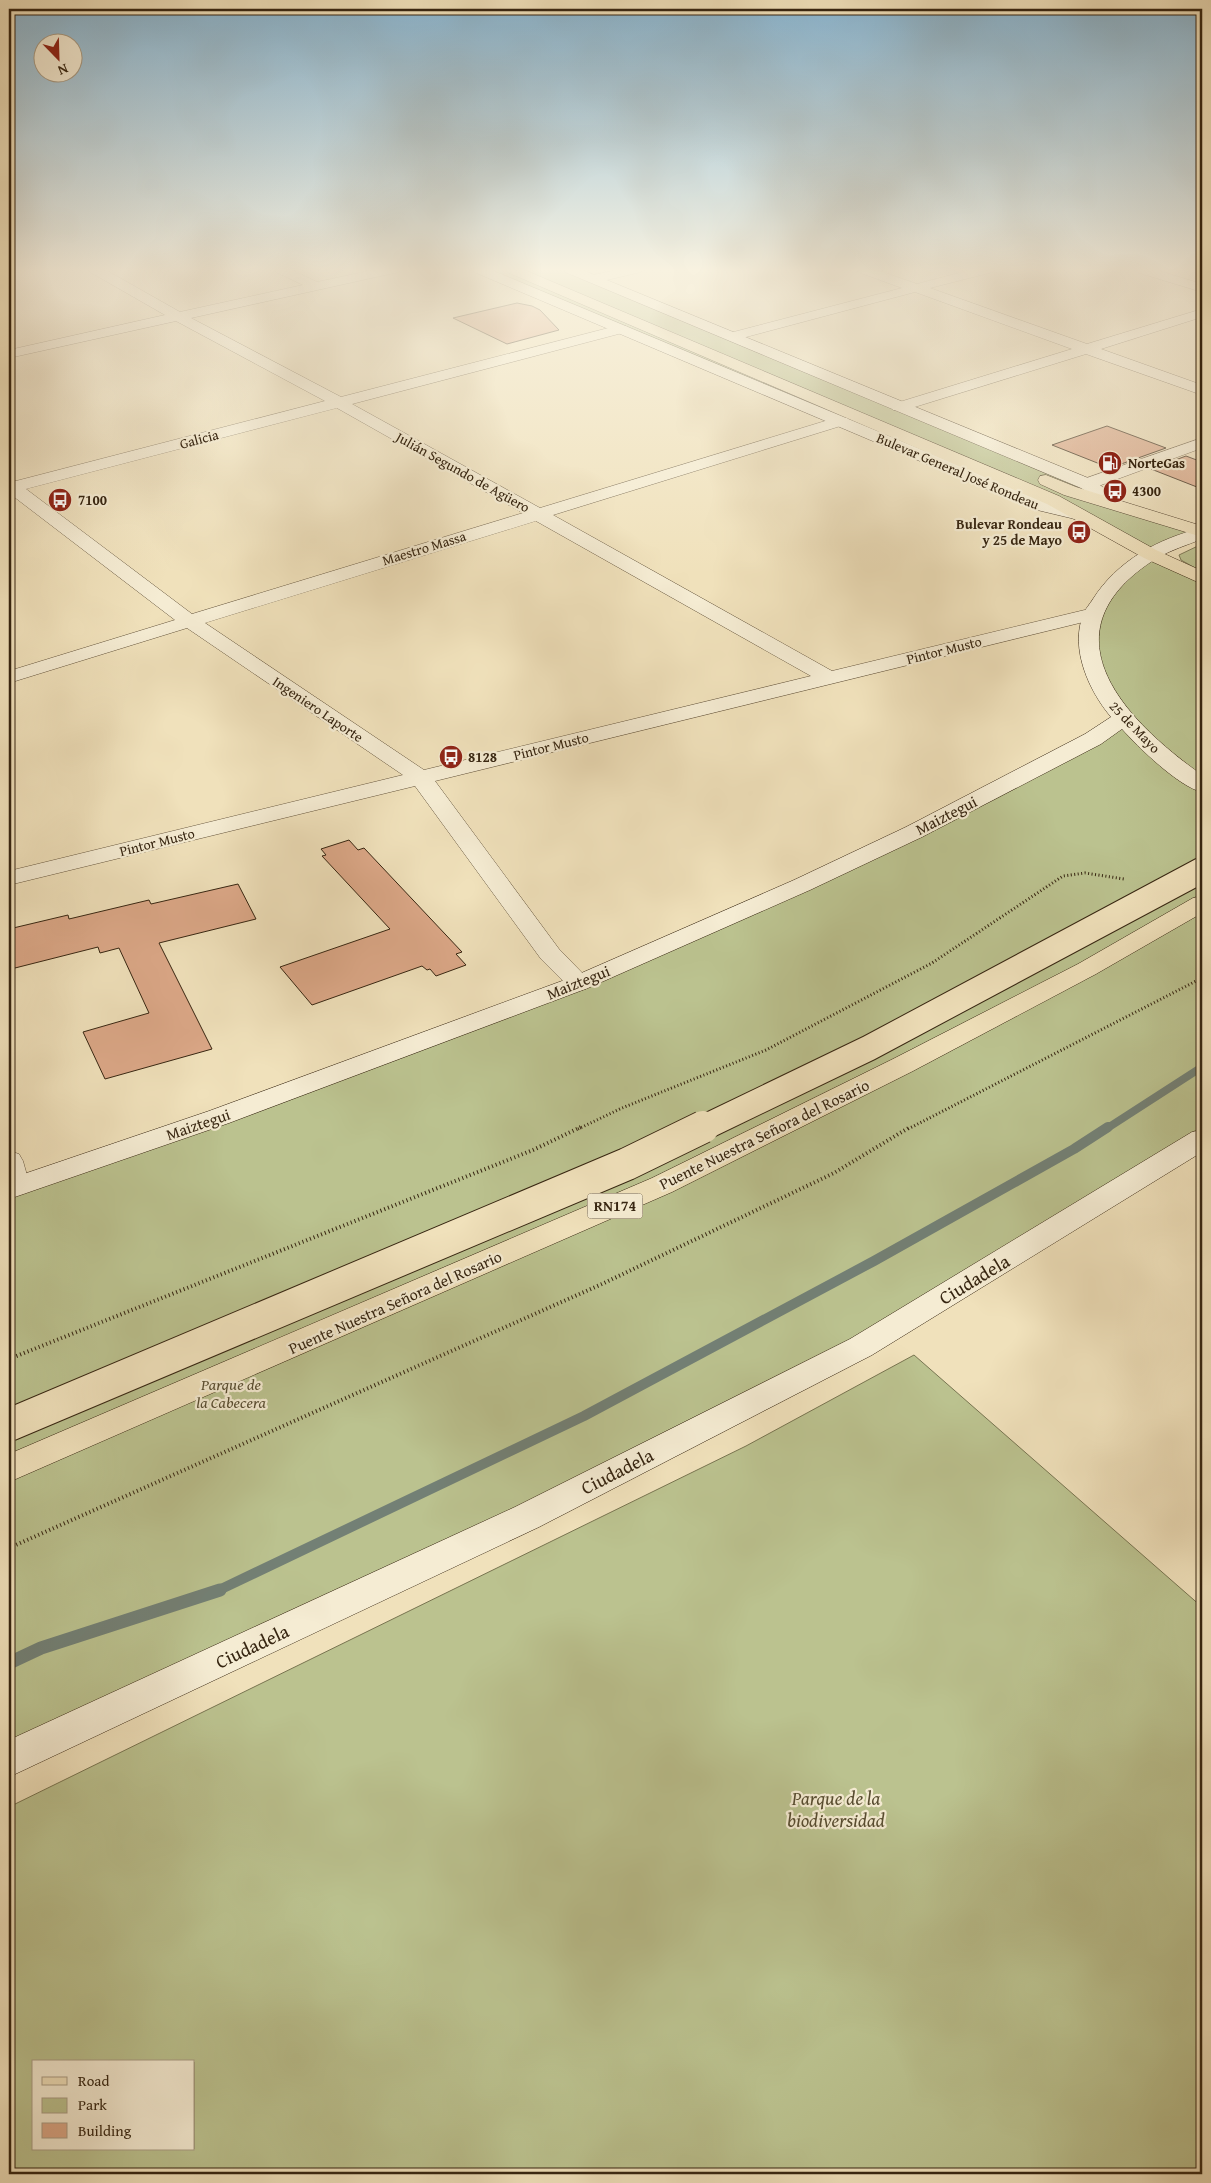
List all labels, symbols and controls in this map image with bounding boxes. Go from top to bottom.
north arrow [32,32,82,82]
text: N [54,59,71,81]
street label: Galicia [177,424,221,454]
street label: Julián Segundo de Agüero [391,426,534,517]
street label: Bulevar General José Rondeau [874,428,1043,515]
fuel station icon: NorteGas [1097,450,1123,476]
place label: NorteGas [1128,453,1185,473]
bus stop icon: 4300 [1102,478,1128,504]
place label: 4300 [1132,481,1161,501]
bus stop icon: 7100 [47,487,73,513]
place label: 7100 [78,490,107,510]
place label: Bulevar Rondeau y 25 de Mayo [956,514,1063,550]
bus stop icon: Bulevar Rondeau y 25 de Mayo [1066,519,1092,545]
street label: Maestro Massa [380,526,469,570]
street label: Pintor Musto [904,631,984,669]
street label: Ingeniero Laporte [269,671,368,747]
street label: 25 de Mayo [1105,696,1165,758]
street label: Pintor Musto [511,727,591,765]
bus stop icon: 8128 [438,744,464,770]
place label: 8128 [468,747,497,767]
street label: Maiztegui [911,789,981,841]
street label: Pintor Musto [117,823,197,861]
street label: Maiztegui [543,958,614,1006]
street label: Puente Nuestra Señora del Rosario [655,1073,873,1195]
street label: Maiztegui [163,1102,234,1146]
road number: RN174 [588,1194,642,1218]
street label: Puente Nuestra Señora del Rosario [285,1244,505,1360]
street label: Ciudadela [933,1247,1015,1311]
park label: Parque de la Cabecera [196,1372,266,1414]
street label: Ciudadela [576,1441,658,1501]
street label: Ciudadela [211,1617,293,1675]
park label: Parque de la biodiversidad [787,1784,885,1834]
legend [32,2060,195,2150]
text: Road [78,2070,109,2091]
text: Park [78,2094,107,2115]
text: Building [78,2120,132,2141]

